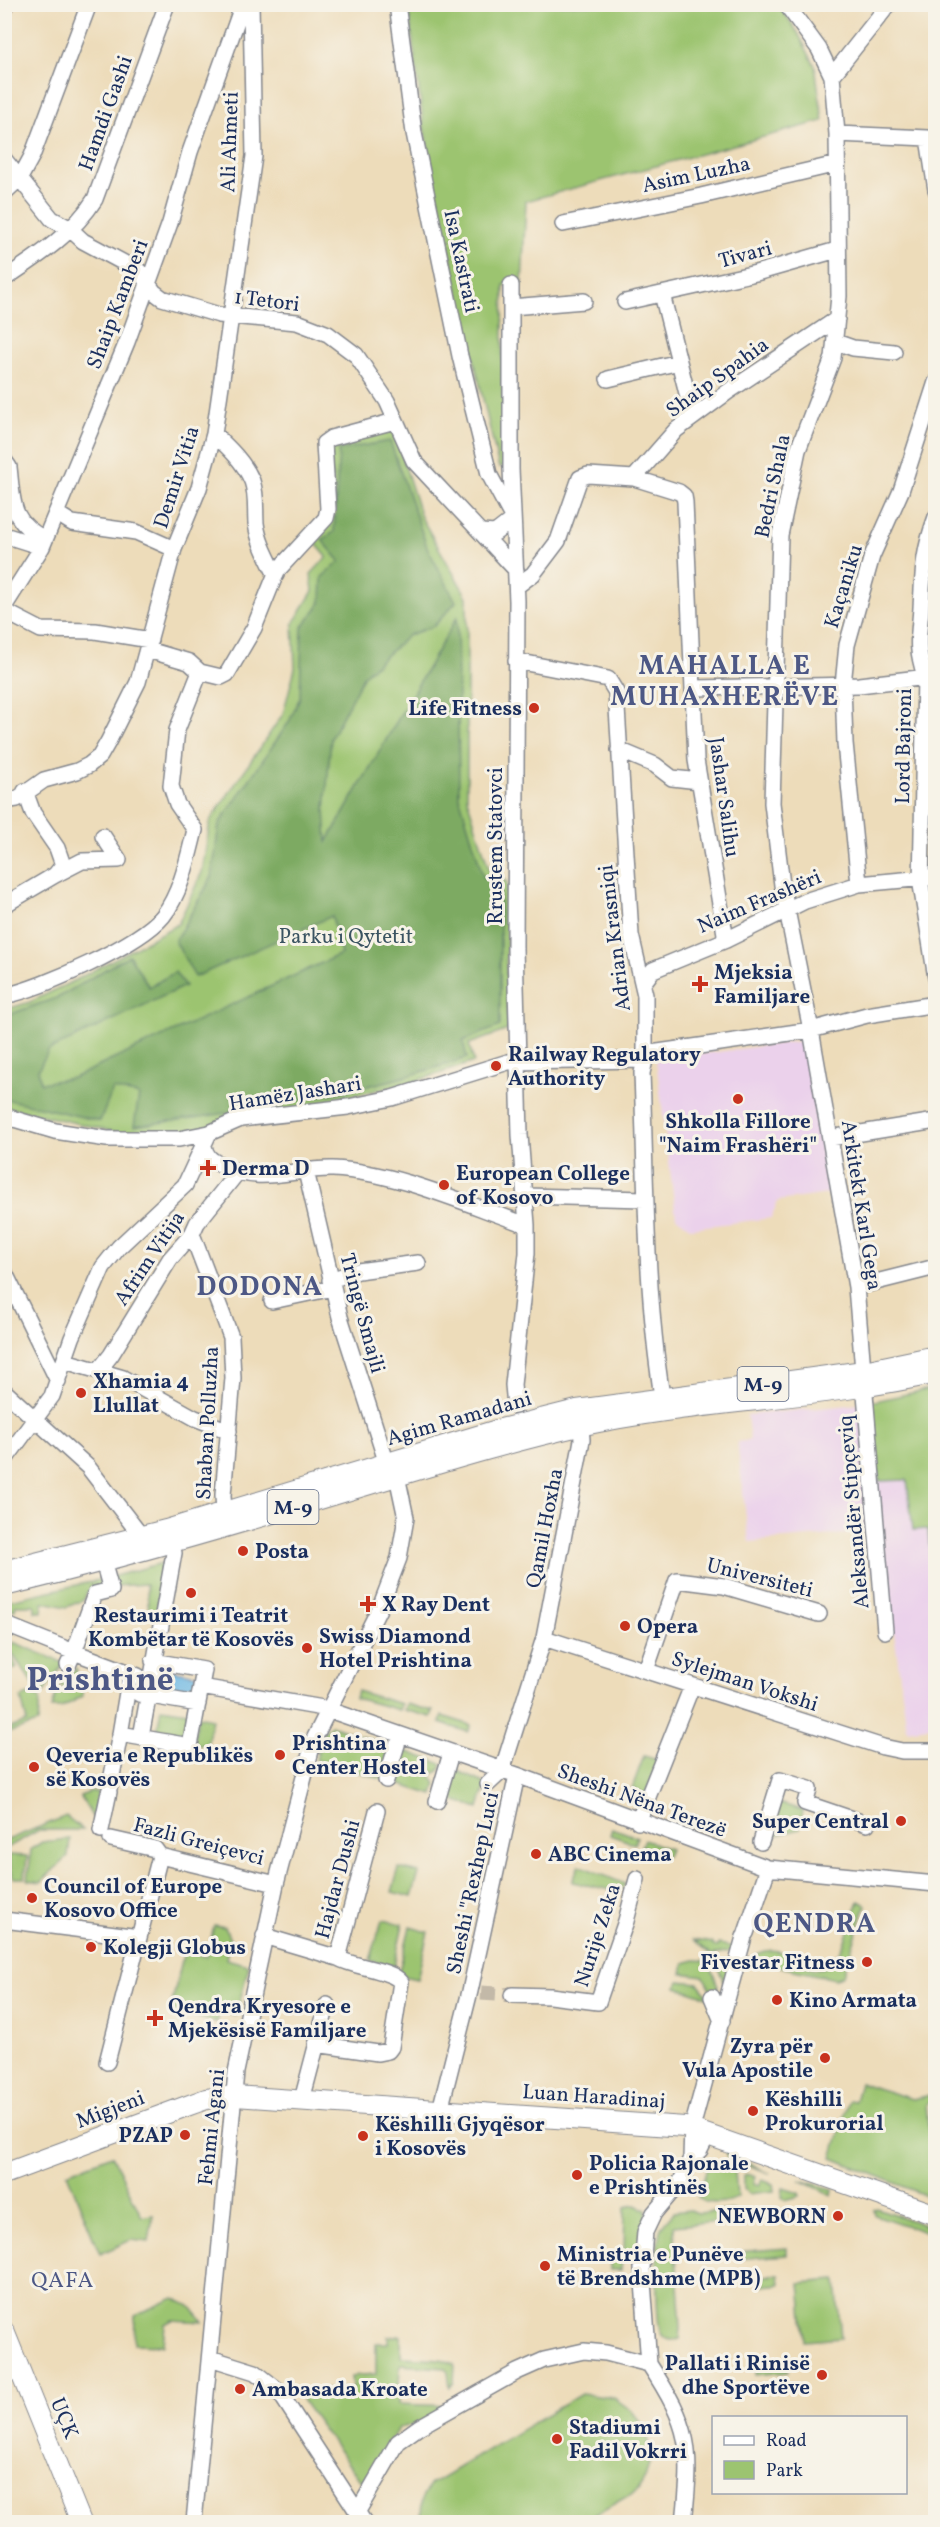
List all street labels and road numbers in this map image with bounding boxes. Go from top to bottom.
street label: Hamdi Gashi [72,52,141,175]
street label: Ali Ahmeti [214,91,247,193]
street label: Asim Luzha [640,150,753,201]
street label: Isa Kastrati [435,207,486,316]
street label: Tivari [715,234,775,276]
street label: Shaip Kamberi [80,235,156,374]
street label: 1 Tetori [232,283,301,320]
street label: Shaip Spahia [661,331,775,425]
street label: Demir Vitia [147,422,208,533]
street label: Bedri Shala [748,432,799,541]
street label: Kaçaniku [818,541,871,632]
street label: Lord Bajroni [889,688,920,804]
street label: Jashar Salihu [701,735,746,859]
street label: Rrustem Statovci [482,767,511,925]
street label: Adrian Krasniqi [592,863,639,1013]
street label: Naim Frashëri [693,863,826,942]
street label: Hamëz Jashari [227,1070,364,1119]
street label: Arkitekt Karl Gega [833,1118,888,1292]
street label: Afrim Vitija [108,1206,193,1312]
street label: Tringë Smajli [332,1250,391,1377]
street label: Shaban Polluzha [190,1345,227,1501]
road number: M-9 [738,1367,789,1401]
street label: Agim Ramadani [383,1385,535,1454]
street label: Aleksandër Stipçeviq [832,1413,877,1610]
street label: Qamil Hoxha [520,1466,571,1591]
road number: M-9 [268,1490,318,1524]
street label: Universiteti [703,1551,816,1606]
street label: Sylejman Vokshi [667,1645,822,1720]
street label: Sheshi Nëna Terezë [553,1757,730,1846]
street label: Sheshi "Rexhep Luci" [440,1782,509,1977]
street label: Fazli Greiçevci [130,1811,267,1874]
street label: Hajdar Dushi [309,1816,368,1942]
street label: Nurije Zeka [568,1880,629,1991]
street label: Fehmi Agani [192,2067,233,2187]
street label: Luan Haradinaj [521,2078,666,2117]
street label: Migjeni [72,2084,149,2137]
street label: UÇK [42,2394,85,2444]

